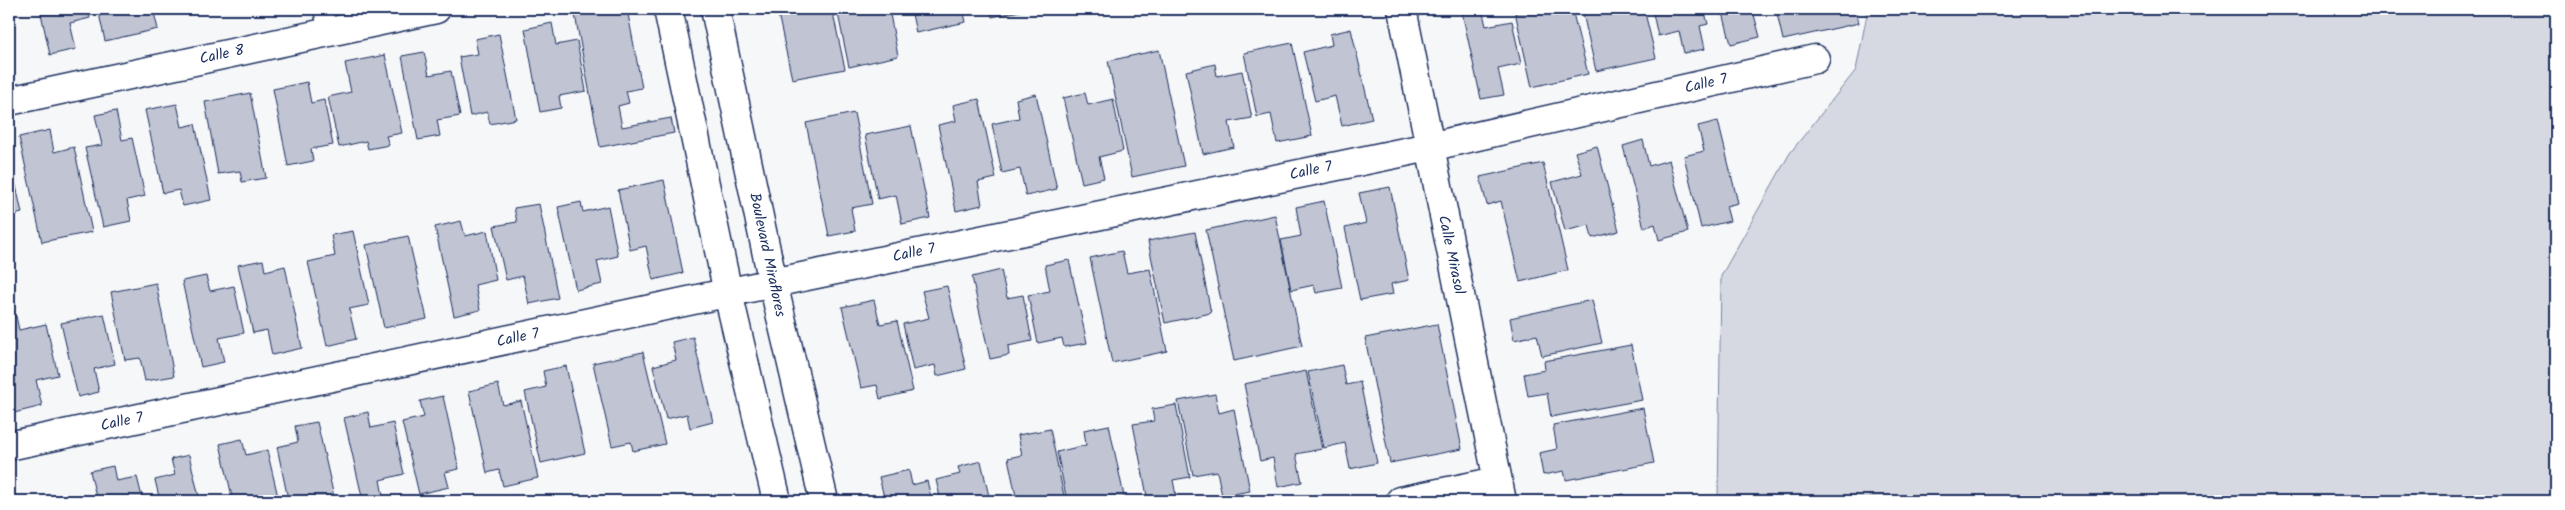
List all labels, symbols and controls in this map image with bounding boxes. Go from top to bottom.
street label: Calle 8 [197,38,248,71]
street label: Calle 7 [1682,67,1731,101]
street label: Calle 7 [1287,155,1336,187]
street label: Boulevard Miraflores [742,191,792,320]
street label: Calle Mirasol [1431,213,1471,297]
street label: Calle 7 [890,237,939,269]
street label: Calle 7 [494,322,543,354]
street label: Calle 7 [98,406,147,438]

